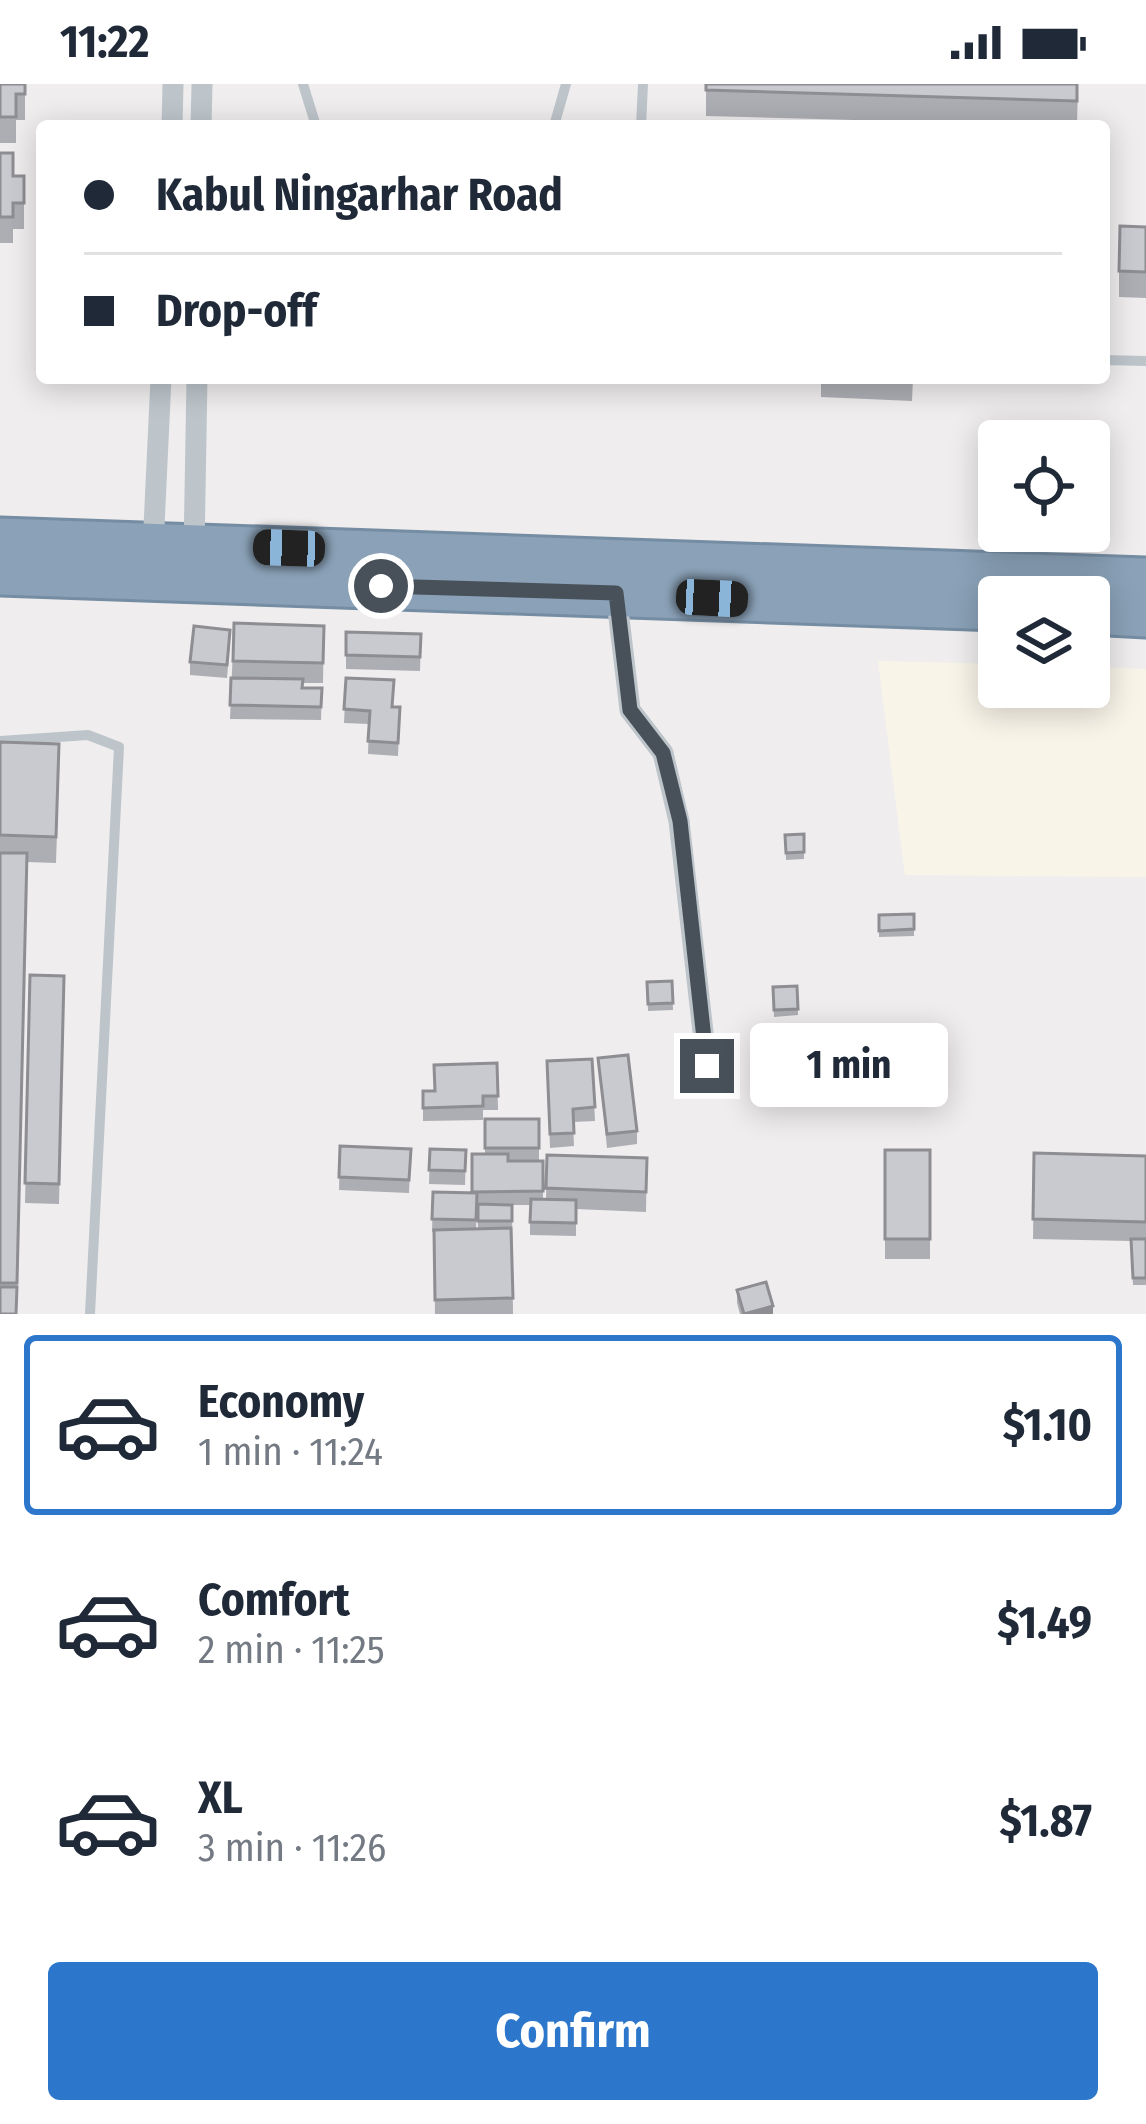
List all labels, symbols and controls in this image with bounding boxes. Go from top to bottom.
text: 11:22 [60,15,149,69]
text: Kabul Ningarhar Road [156,168,563,222]
text: Drop-off [156,284,317,338]
map controls [978,420,1110,708]
button: locate [978,420,1110,552]
car [252,529,326,567]
route start [354,559,408,613]
button: layers [978,576,1110,708]
car [675,578,749,618]
callout: 1 min [749,1024,947,1108]
route end [680,1039,734,1093]
text: 1 min [807,1042,891,1088]
icon: car [54,1371,162,1479]
text: Economy [198,1375,364,1429]
text: $1.10 [1003,1398,1092,1452]
text: 1 min · 11:24 [198,1429,383,1475]
icon: car [54,1569,162,1677]
text: Comfort [198,1573,350,1627]
text: $1.49 [997,1596,1092,1650]
text: 2 min · 11:25 [198,1627,385,1673]
icon: car [54,1767,162,1875]
text: XL [198,1771,243,1825]
text: $1.87 [1000,1794,1092,1848]
text: 3 min · 11:26 [198,1825,386,1871]
button: Confirm [48,1962,1098,2100]

